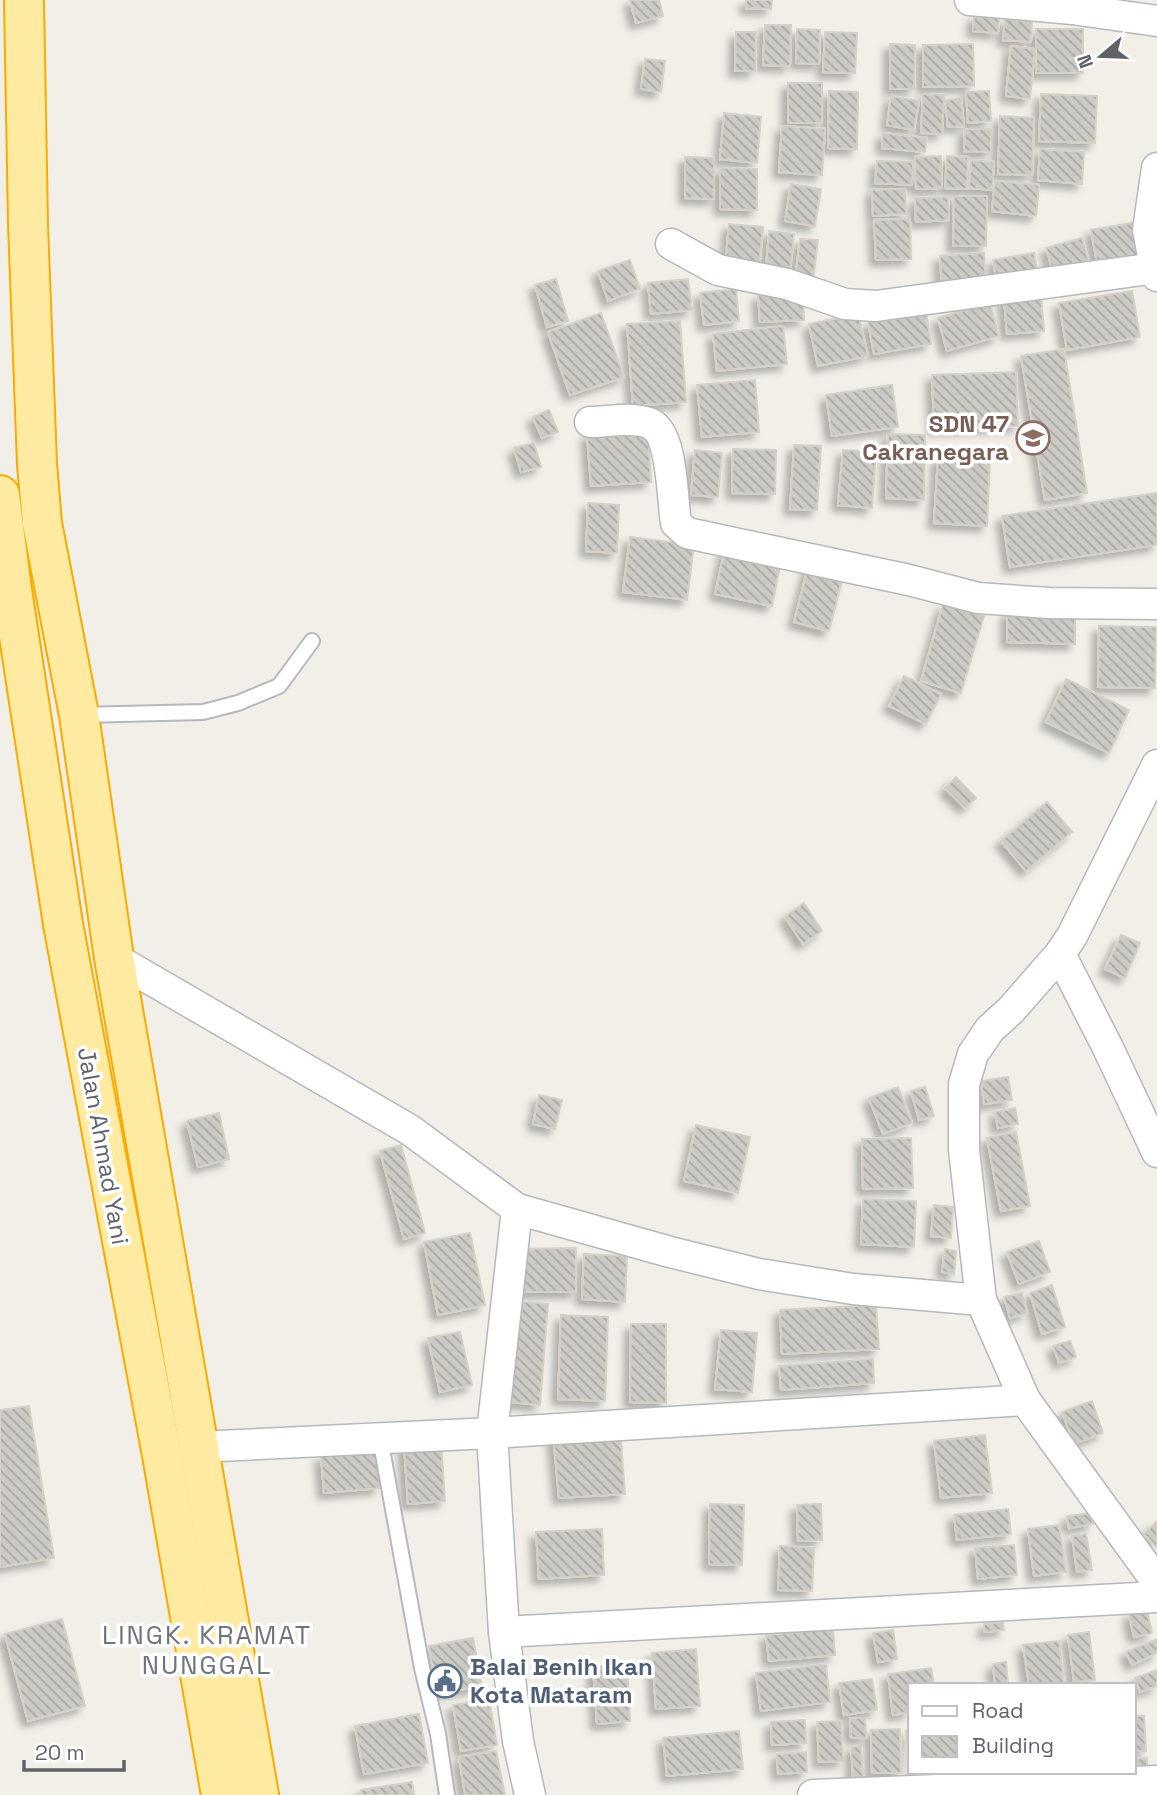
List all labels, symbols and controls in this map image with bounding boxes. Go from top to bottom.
north arrow [1066,21,1136,91]
text: N [1072,51,1099,71]
place label: SDN 47 Cakranegara [862,408,1009,467]
school or university icon: SDN 47 Cakranegara [1014,419,1052,457]
street label: Jalan Ahmad Yani [71,1045,136,1247]
district label: LINGK. KRAMAT NUNGGAL [102,1618,312,1682]
place label: Balai Benih Ikan Kota Mataram [470,1651,653,1710]
public building icon: Balai Benih Ikan Kota Mataram [426,1662,464,1700]
legend [908,1683,1136,1774]
text: Road [972,1697,1024,1724]
scale bar [24,1728,124,1772]
text: Building [972,1732,1054,1759]
text: 20 m [35,1739,85,1766]

